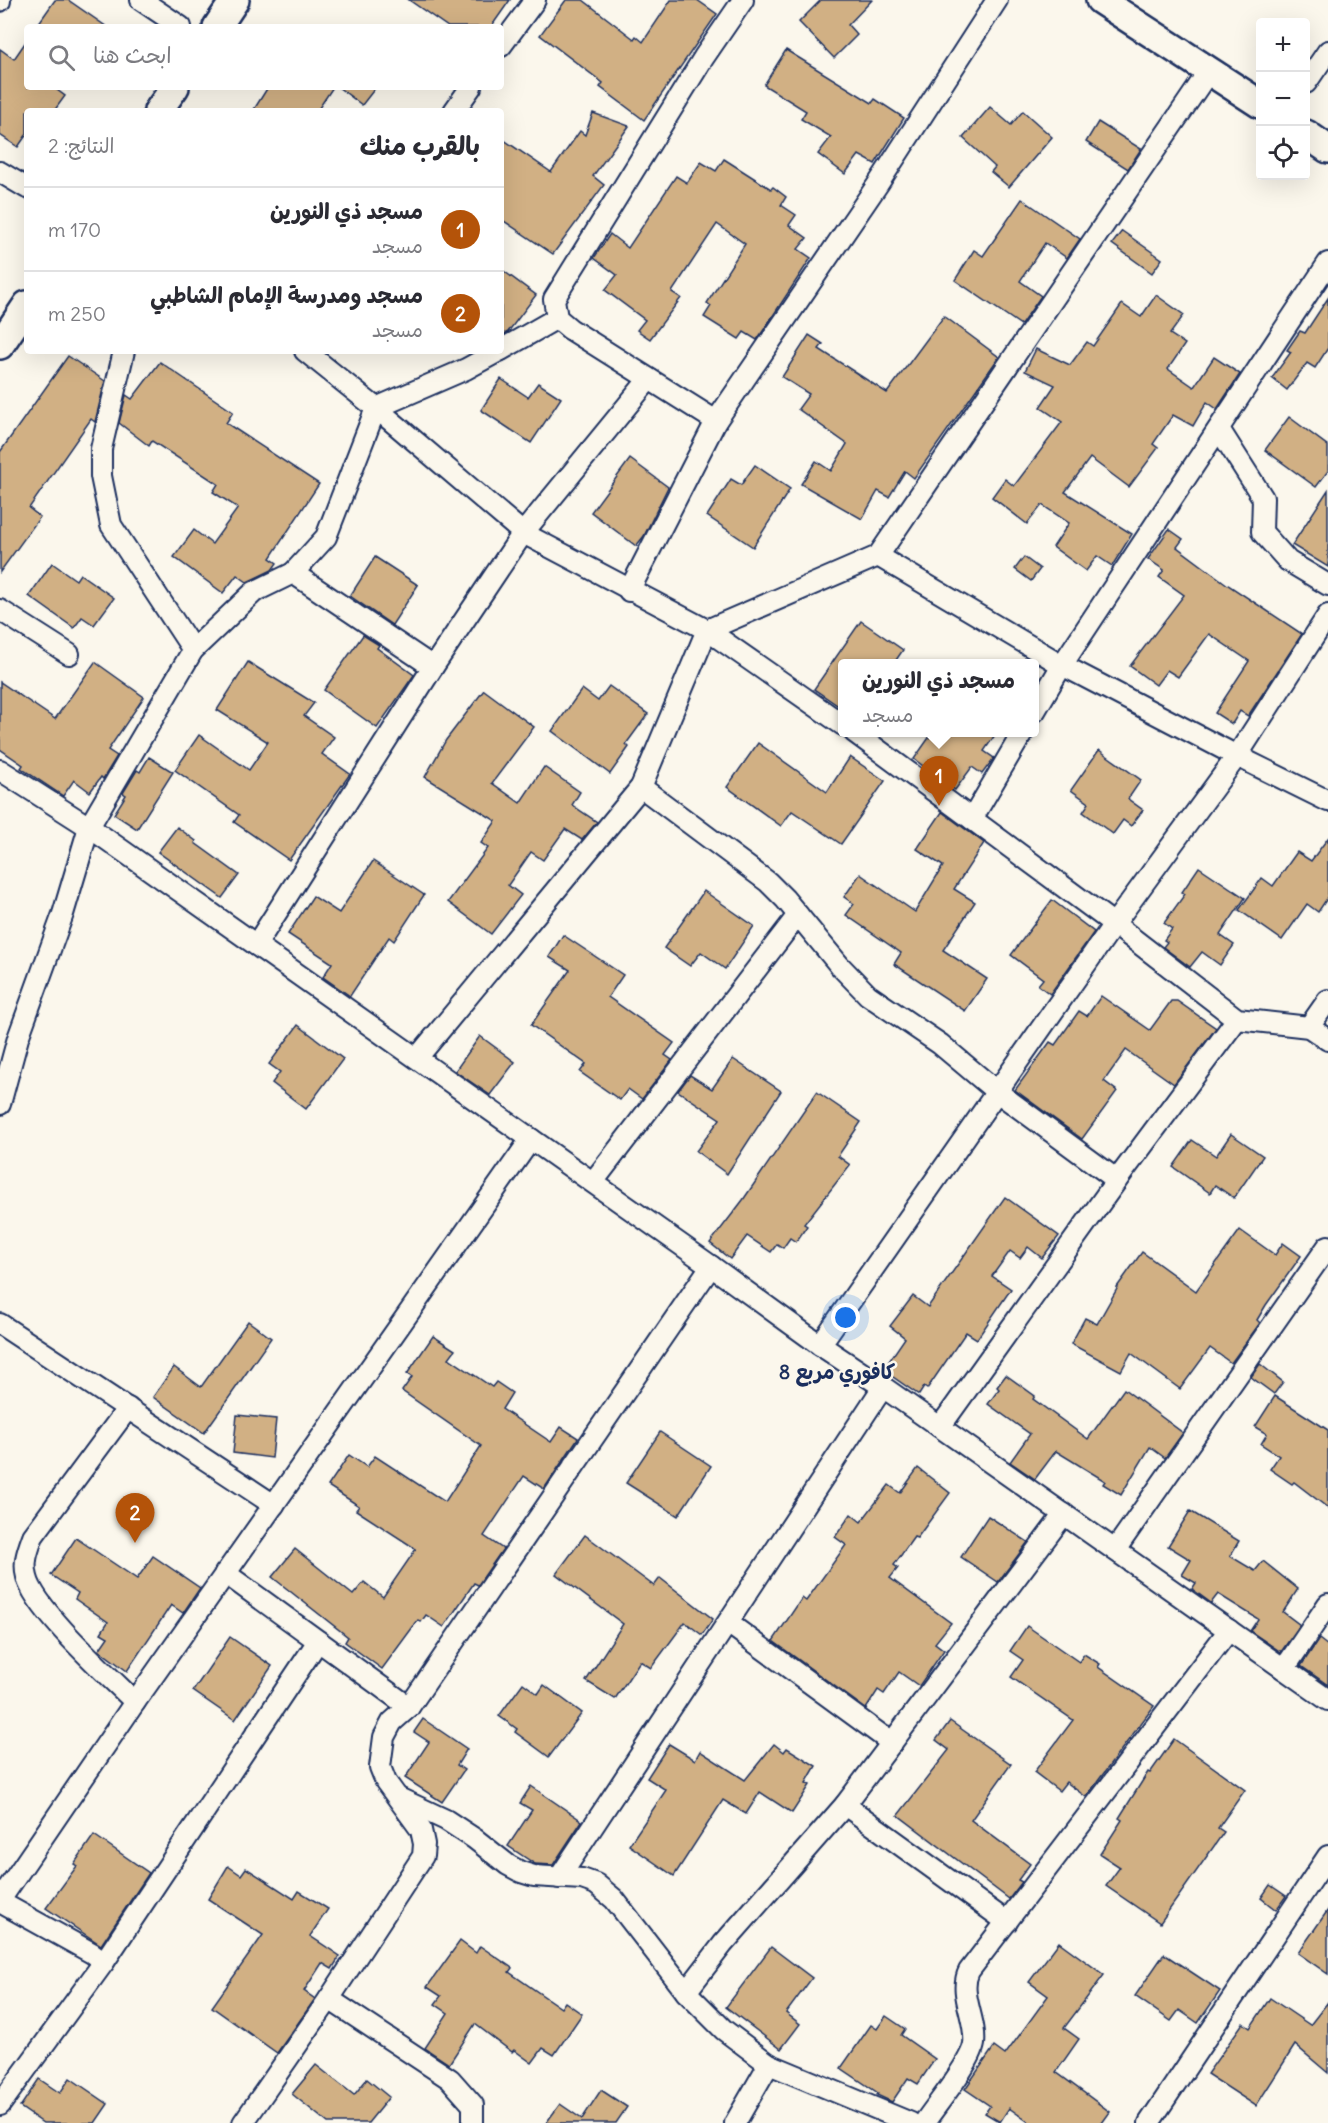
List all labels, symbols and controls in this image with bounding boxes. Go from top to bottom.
map controls [1256,18,1310,180]
button: + [1256,18,1310,72]
search box [24,24,504,90]
icon: search [45,41,78,74]
text: ابحث هنا [93,41,172,69]
button: − [1256,72,1310,126]
button: locate [1256,126,1310,180]
text: بالقرب منك [360,129,480,162]
text: النتائج: 2 [48,133,114,158]
text: مسجد ذي النورين [270,197,423,225]
text: 170 m [48,217,101,242]
text: 1 [457,217,464,242]
text: مسجد [372,233,423,258]
text: مسجد ومدرسة الإمام الشاطبي [150,281,423,309]
text: 250 m [48,301,106,326]
text: 2 [455,301,466,326]
text: مسجد [372,317,423,342]
popup [838,659,1039,737]
text: مسجد ذي النورين [862,666,1015,694]
text: مسجد [862,702,913,727]
pin: 1 [920,756,958,806]
your location [831,1303,860,1332]
district label: كافوري مربع 8 [779,1359,895,1388]
pin: 2 [116,1494,154,1543]

